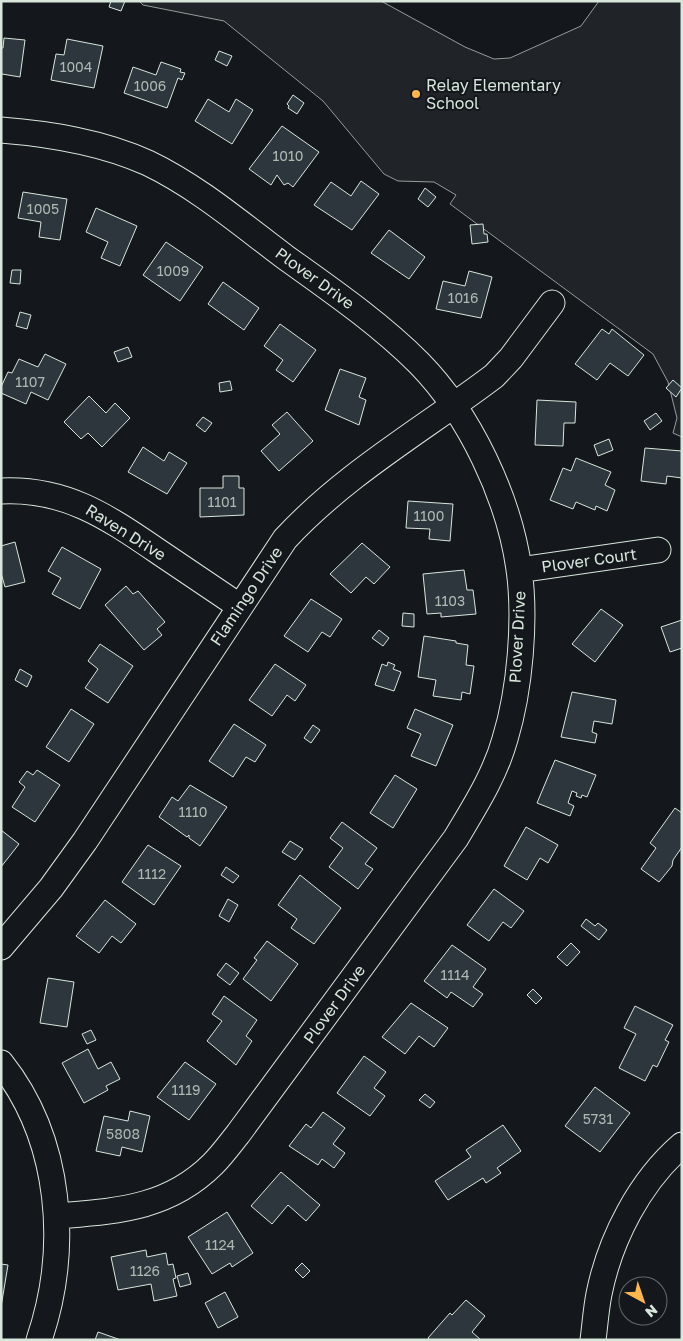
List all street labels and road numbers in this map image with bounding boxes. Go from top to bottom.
street label: Plover Drive [272,243,358,313]
street label: Raven Drive [82,499,170,565]
street label: Flamingo Drive [206,543,286,649]
street label: Plover Court [540,543,638,577]
street label: Plover Drive [505,590,529,684]
street label: Plover Drive [299,961,369,1047]

